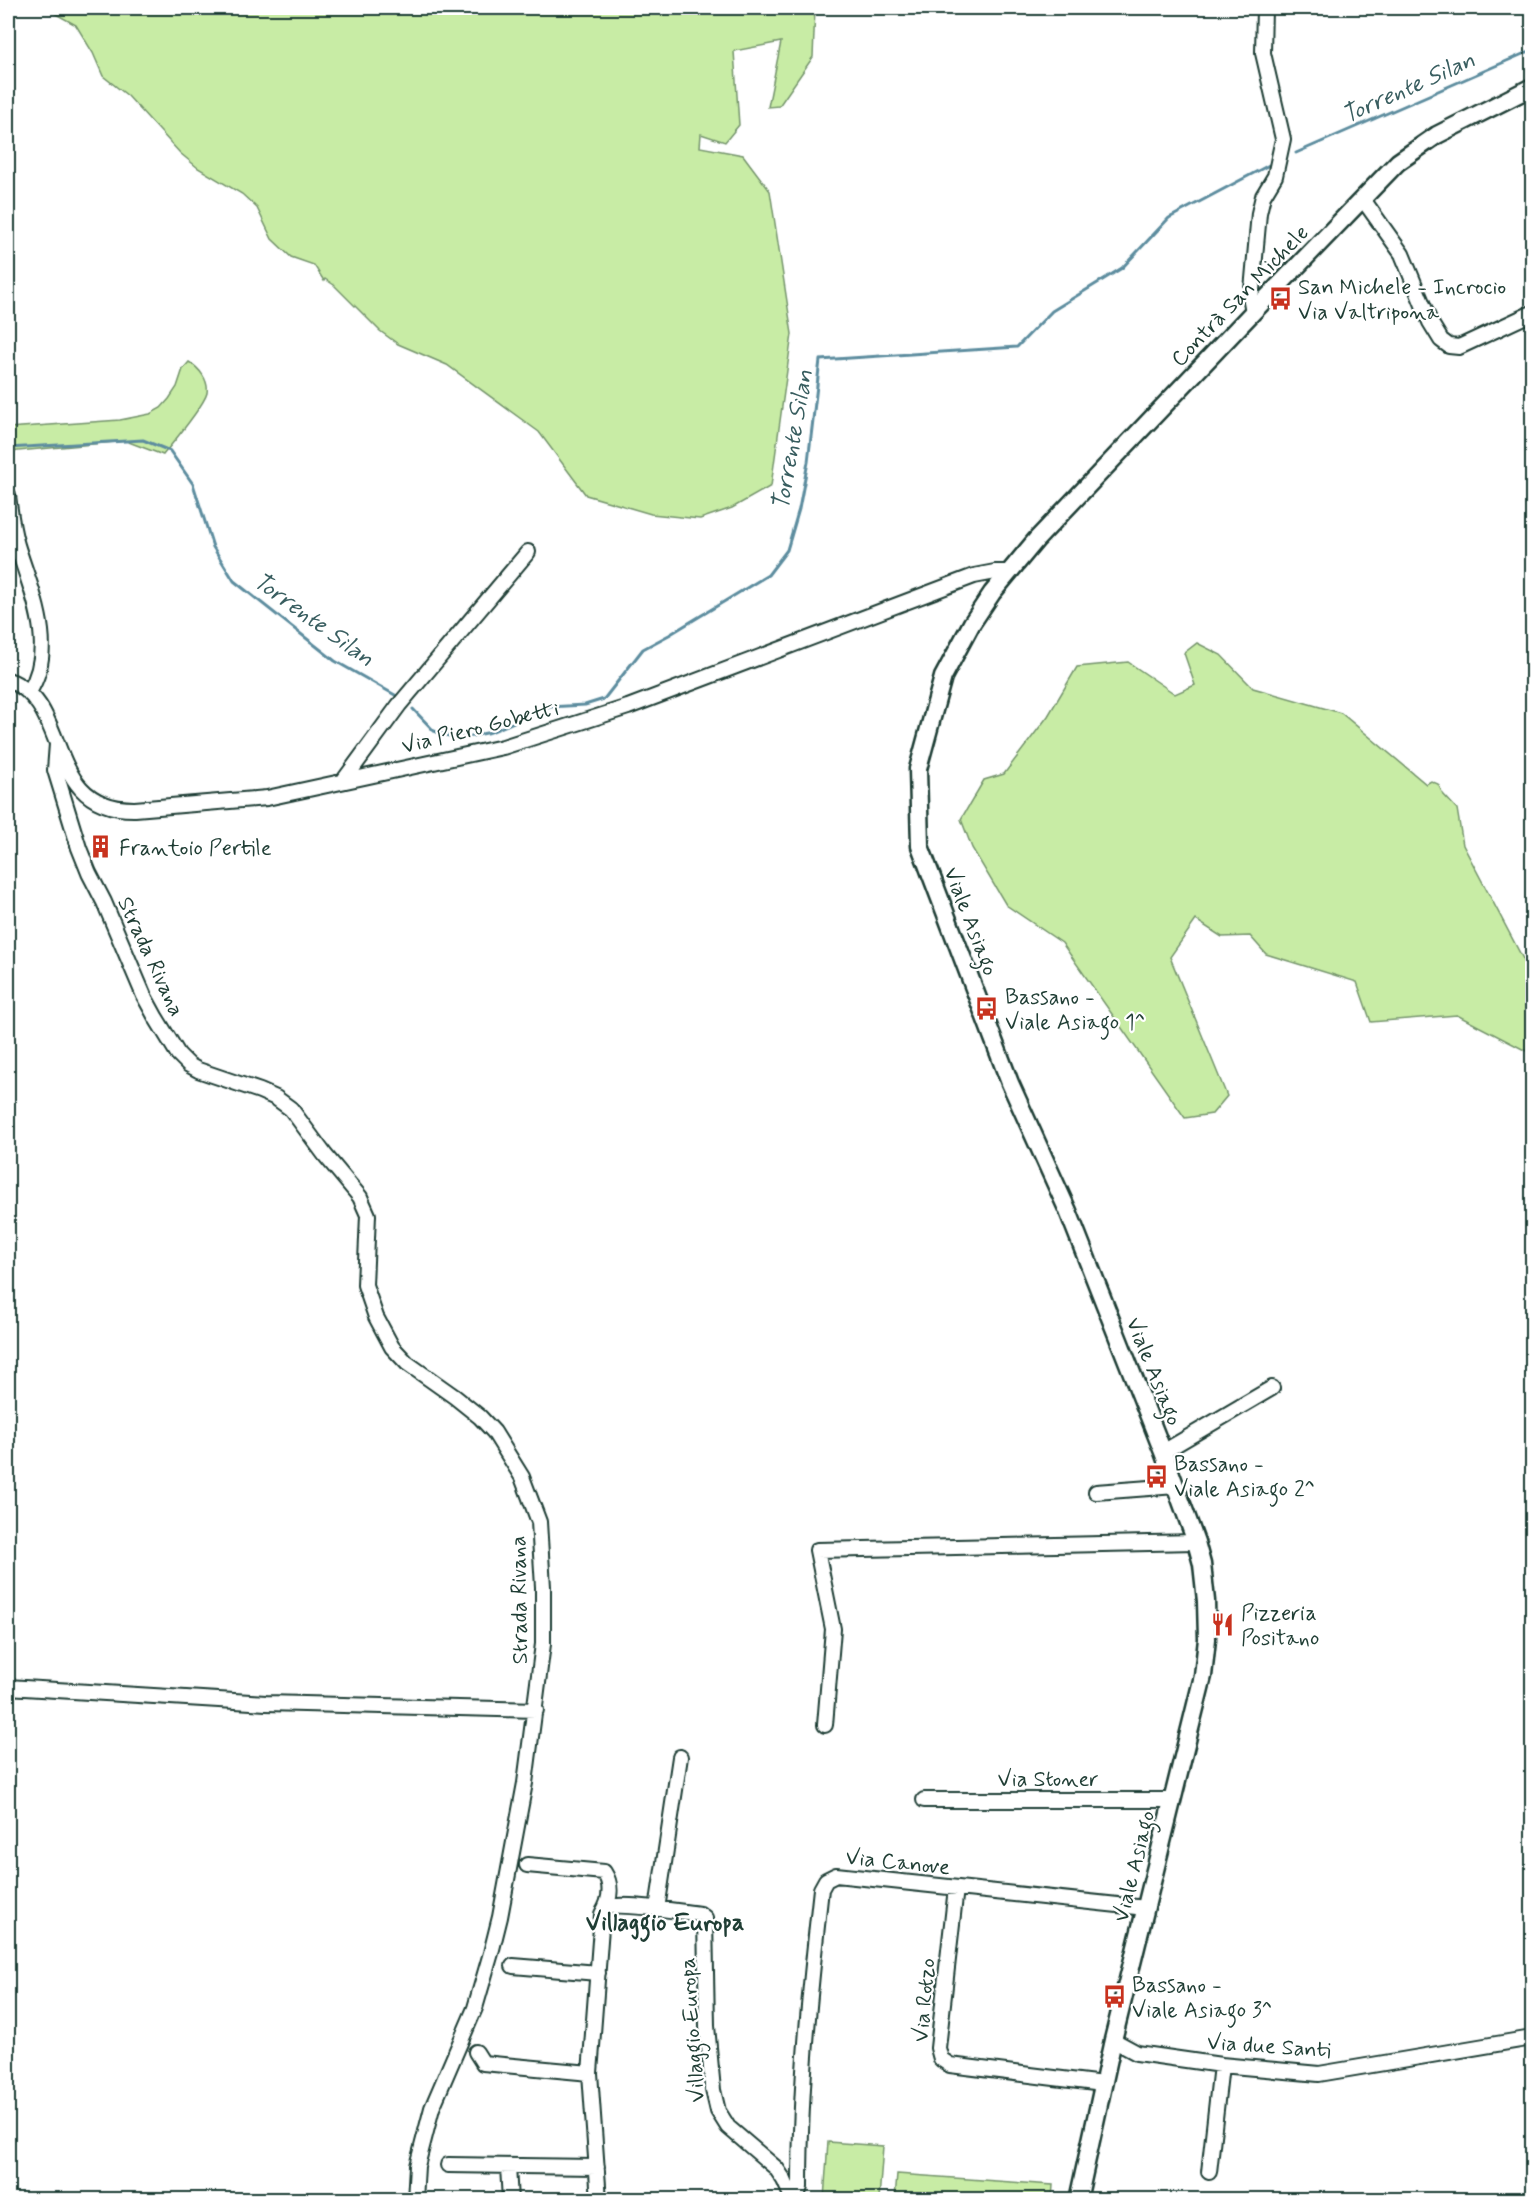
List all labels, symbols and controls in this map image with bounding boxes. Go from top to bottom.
water label: Torrente Silan [1337,45,1480,131]
street label: Contrà San Michele [1166,220,1315,373]
place label: San Michele - Incrocio Via Valtripona [1298,274,1506,327]
bus stop icon: San Michele - Incrocio Via Valtripona [1267,286,1293,312]
water label: Torrente Silan [766,368,821,513]
water label: Torrente Silan [246,566,380,675]
street label: Via Piero Gobetti [399,695,562,761]
building icon: Frantoio Pertile [88,834,114,860]
place label: Frantoio Pertile [119,835,272,863]
street label: Viale Asiago [934,863,1004,981]
street label: Strada Rivana [110,893,190,1021]
place label: Bassano - Viale Asiago 1^ [1005,984,1145,1040]
bus stop icon: Bassano - Viale Asiago 1^ [974,996,1000,1022]
street label: Viale Asiago [1116,1314,1188,1431]
place label: Bassano - Viale Asiago 2^ [1174,1451,1315,1507]
bus stop icon: Bassano - Viale Asiago 2^ [1143,1463,1169,1489]
street label: Strada Rivana [505,1535,535,1664]
place label: Pizzeria Positano [1241,1600,1319,1653]
restaurant icon: Pizzeria Positano [1210,1612,1236,1638]
street label: Via Stoner [997,1766,1099,1794]
street label: Viale Asiago [1108,1808,1165,1926]
street label: Via Canove [844,1844,952,1882]
district label: Villaggio Europa [586,1908,744,1942]
street label: Villaggio Europa [674,1956,715,2103]
street label: Via Rotzo [907,1957,943,2043]
place label: Bassano - Viale Asiago 3^ [1132,1972,1272,2028]
bus stop icon: Bassano - Viale Asiago 3^ [1101,1984,1127,2010]
street label: Via due Santi [1206,2029,1332,2065]

